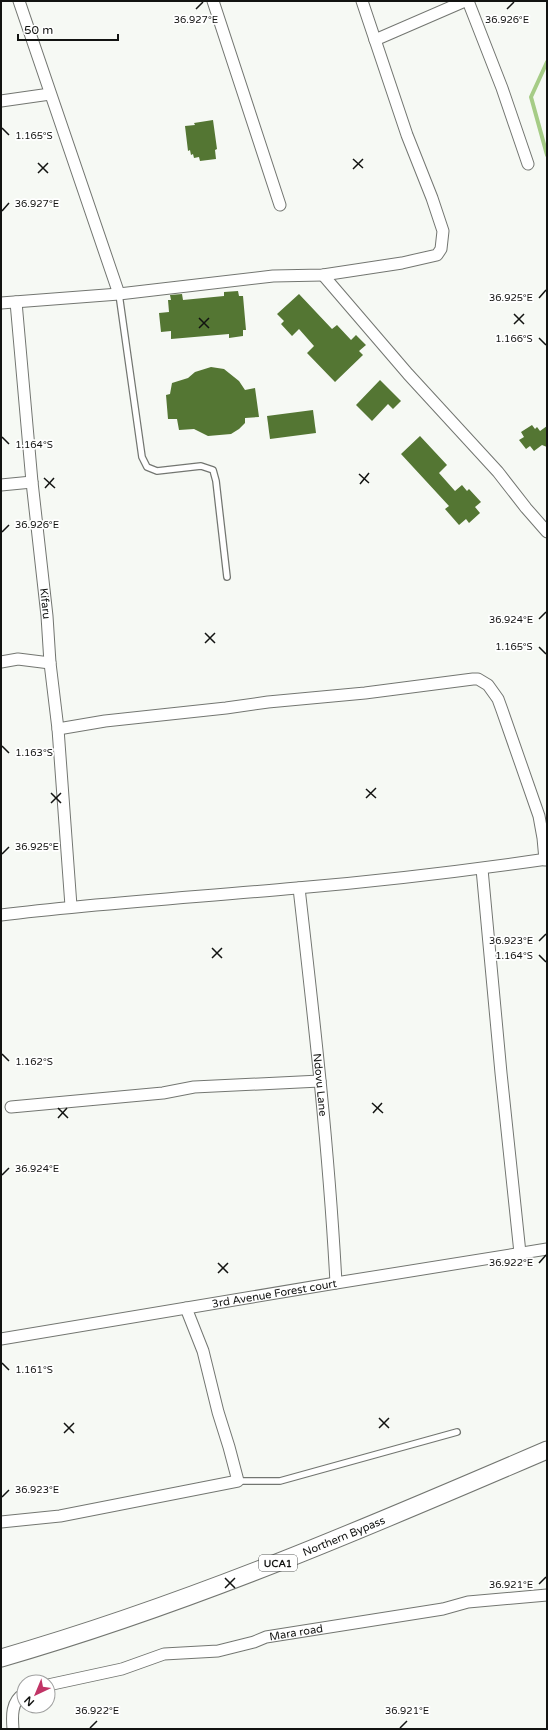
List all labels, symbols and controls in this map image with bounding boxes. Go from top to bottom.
text: 36.927°E [174,14,218,26]
text: 36.926°E [485,14,529,26]
scale bar [18,16,118,42]
text: 50 m [24,23,53,37]
text: 1.165°S [15,130,53,142]
text: 36.927°E [15,198,59,210]
text: 36.925°E [489,292,533,304]
text: 1.166°S [495,333,533,345]
text: 1.164°S [15,439,53,451]
text: 36.926°E [15,519,59,531]
street label: Kifaru [37,587,53,620]
text: 36.924°E [489,614,533,626]
text: 1.165°S [495,641,533,653]
text: 1.163°S [15,747,53,759]
text: 36.925°E [15,841,59,853]
text: 36.923°E [489,935,533,947]
text: 1.164°S [495,950,533,962]
street label: Ndovu Lane [310,1053,329,1117]
text: 1.162°S [15,1056,53,1068]
text: 36.924°E [15,1163,59,1175]
text: 36.922°E [489,1257,533,1269]
street label: 3rd Avenue Forest court [211,1277,338,1311]
text: 1.161°S [15,1364,53,1376]
text: 36.923°E [15,1484,59,1496]
street label: Northern Bypass [301,1514,387,1559]
road number: UCA1 [259,1555,297,1571]
text: 36.921°E [489,1579,533,1591]
street label: Mara road [269,1622,324,1643]
north arrow [16,1674,56,1714]
text: N [22,1693,37,1709]
text: 36.922°E [75,1705,119,1717]
text: 36.921°E [385,1705,429,1717]

